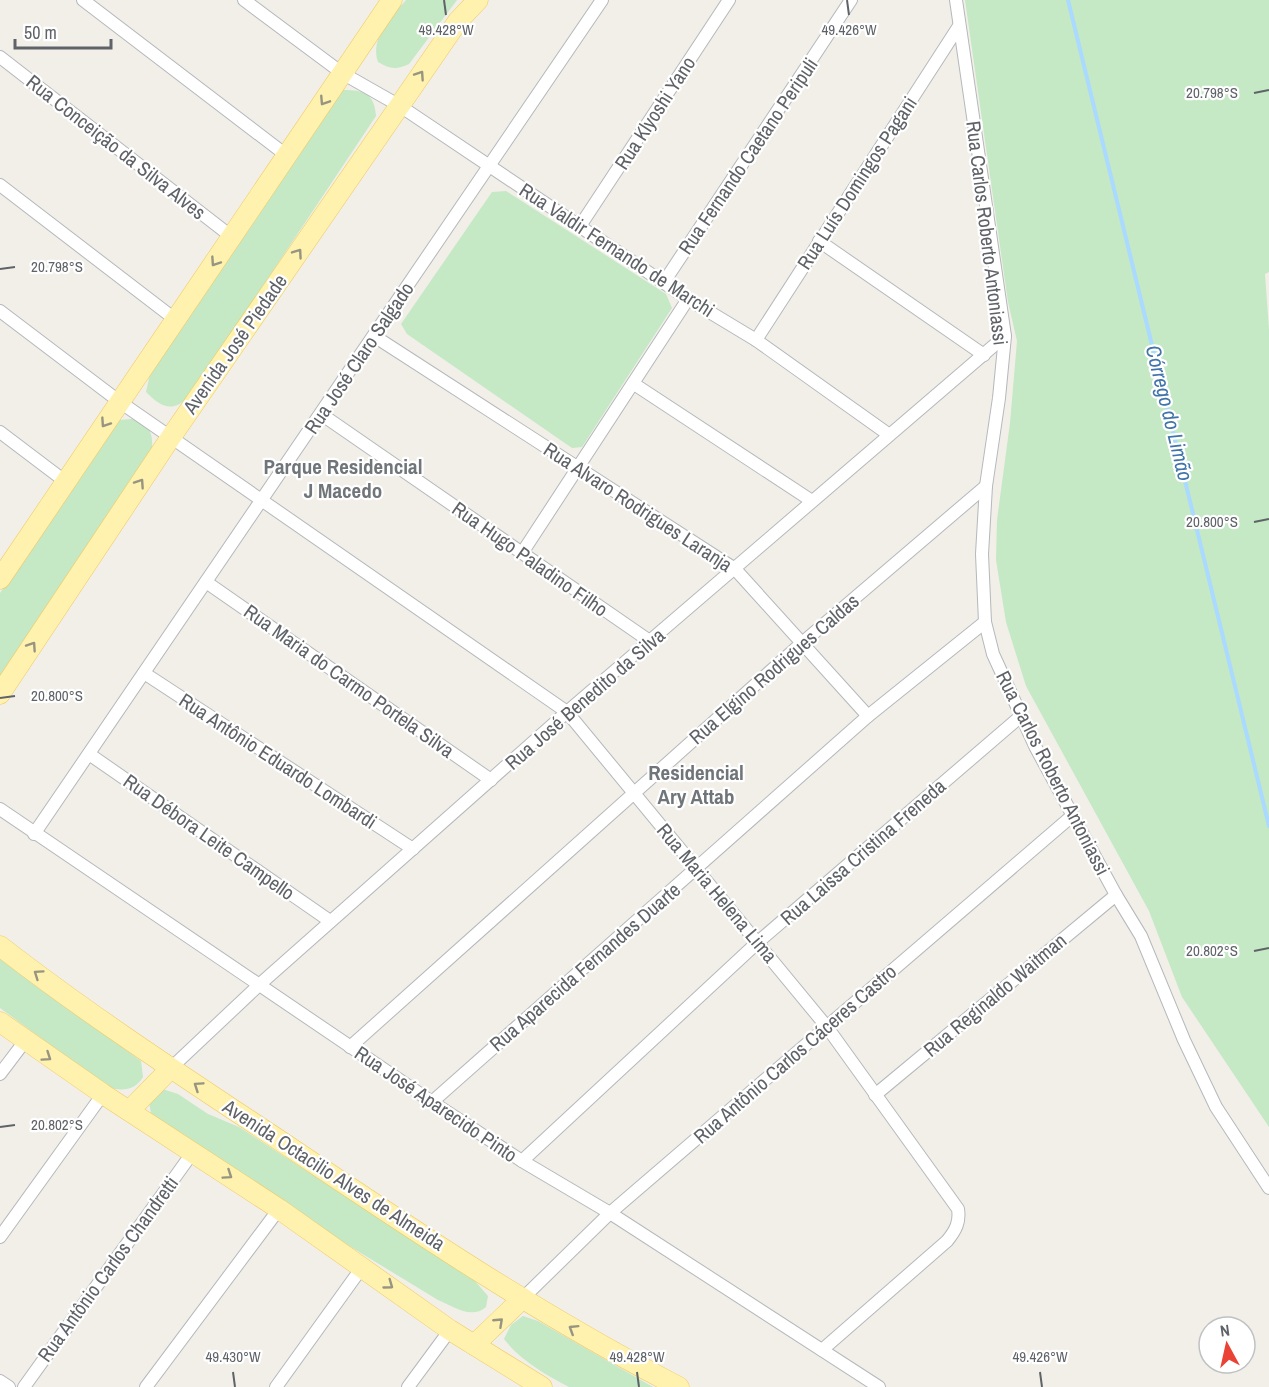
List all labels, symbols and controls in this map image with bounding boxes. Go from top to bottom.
scale bar [15,12,111,50]
text: 49.428°W [418,19,474,40]
text: 49.426°W [821,19,877,40]
text: 50 m [24,20,57,45]
street label: Rua Klyoshi Yano [608,51,701,175]
street label: Rua Fernando Caetano Peripuli [672,52,824,259]
street label: Rua Conceição da Silva Alves [21,68,212,225]
one-way arrow [413,71,424,82]
text: 20.798°S [1186,82,1238,103]
street label: Rua Luís Domingos Pagani [790,91,923,275]
one-way arrow [320,94,331,105]
street label: Rua Carlos Roberto Antoniassi [960,119,1015,347]
street label: Rua Valdir Fernando de Marchi [514,176,720,323]
one-way arrow [291,249,302,260]
one-way arrow [211,255,222,266]
text: 20.798°S [31,256,83,277]
street label: Avenida José Piedade [176,268,293,420]
street label: Rua José Claro Salgado [298,276,419,439]
water label: Córrego do Limão [1139,342,1200,484]
one-way arrow [102,417,113,428]
street label: Rua Alvaro Rodrigues Laranja [539,435,738,578]
district label: Parque Residencial J Macedo [264,452,422,505]
one-way arrow [133,479,144,490]
street label: Rua Hugo Paladino Filho [447,495,613,622]
text: 20.800°S [1186,511,1238,532]
street label: Rua Elgino Rodrigues Caldas [683,587,864,750]
street label: Rua Maria do Carmo Portela Silva [239,598,460,764]
street label: Rua José Benedito da Silva [499,622,670,776]
one-way arrow [25,641,36,652]
street label: Rua Carlos Roberto Antoniassi [990,666,1117,880]
text: 20.800°S [31,685,83,706]
street label: Rua Antônio Eduardo Lombardi [174,686,382,835]
district label: Residencial Ary Attab [648,758,744,811]
street label: Rua Débora Leite Campello [118,767,300,906]
street label: Rua Laissa Cristina Freneda [774,772,951,931]
street label: Rua Maria Helena Lima [651,817,784,968]
street label: Rua Aparecida Fernandes Duarte [484,876,686,1057]
street label: Rua Reginaldo Waitman [917,927,1072,1062]
text: 20.802°S [1186,940,1238,961]
street label: Rua Antônio Carlos Cáceres Castro [687,958,902,1149]
one-way arrow [34,970,45,981]
street label: Rua José Aparecido Pinto [350,1039,523,1168]
one-way arrow [41,1049,52,1060]
one-way arrow [194,1082,205,1093]
street label: Avenida Octacilio Alves de Almeida [217,1092,450,1257]
text: 20.802°S [31,1114,83,1135]
one-way arrow [221,1168,232,1179]
street label: Rua Antônio Carlos Chandretti [31,1170,184,1367]
one-way arrow [382,1278,393,1289]
north arrow [1197,1315,1257,1375]
one-way arrow [492,1318,503,1329]
text: N [1219,1319,1231,1342]
one-way arrow [569,1325,579,1337]
text: 49.430°W [205,1346,261,1367]
text: 49.428°W [609,1346,665,1367]
text: 49.426°W [1012,1346,1068,1367]

